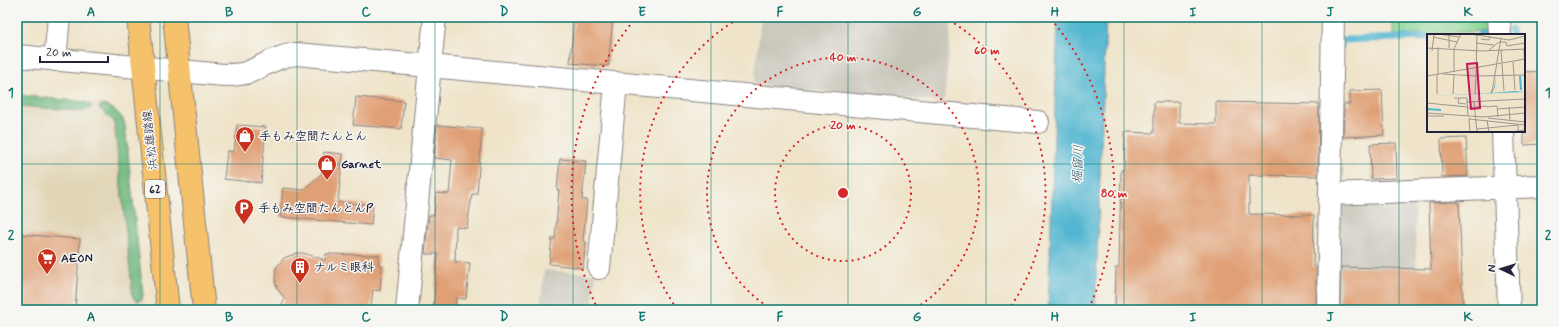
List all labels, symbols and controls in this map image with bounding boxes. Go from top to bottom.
text: A [87,4,95,21]
text: B [225,4,234,21]
text: C [361,4,371,21]
text: D [500,4,509,21]
text: E [638,4,646,21]
text: F [777,4,784,21]
text: G [913,4,922,21]
text: H [1051,4,1060,21]
text: I [1190,4,1197,21]
text: J [1326,4,1334,21]
text: K [1463,4,1473,21]
inset map [1427,34,1525,132]
scale bar [40,38,108,64]
text: 60 m [974,43,1000,59]
text: 20 m [46,45,72,61]
text: 40 m [830,50,857,66]
text: 1 [8,85,14,102]
text: 1 [1545,85,1551,102]
street label: 浜松雄踏線 [140,109,162,171]
text: 20 m [830,118,856,134]
shop icon: 手もみ空間たんとん [234,125,256,153]
place label: 手もみ空間たんとん [259,129,367,145]
water label: 堀留川 [1069,144,1088,184]
shop icon: Garnet [316,153,338,181]
place label: Garnet [341,157,382,173]
road number: 62 [145,180,165,198]
centre of rings [836,186,850,200]
text: 80 m [1101,186,1128,202]
parking icon: 手もみ空間たんとんP [233,197,255,225]
place label: 手もみ空間たんとんP [258,201,374,217]
text: 2 [8,227,15,244]
text: 2 [1545,227,1552,244]
supermarket icon: AEON [36,247,58,275]
north arrow [1481,249,1521,289]
place label: AEON [61,251,93,267]
building icon: ナルミ眼科 [289,256,311,284]
place label: ナルミ眼科 [314,260,374,276]
text: N [1485,264,1499,273]
text: A [87,309,95,326]
text: B [225,309,234,326]
text: C [361,309,371,326]
text: D [500,309,509,326]
text: E [638,309,646,326]
text: F [777,309,784,326]
text: G [913,309,922,326]
text: H [1051,309,1060,326]
text: I [1190,309,1197,326]
text: J [1326,309,1334,326]
text: K [1463,309,1473,326]

